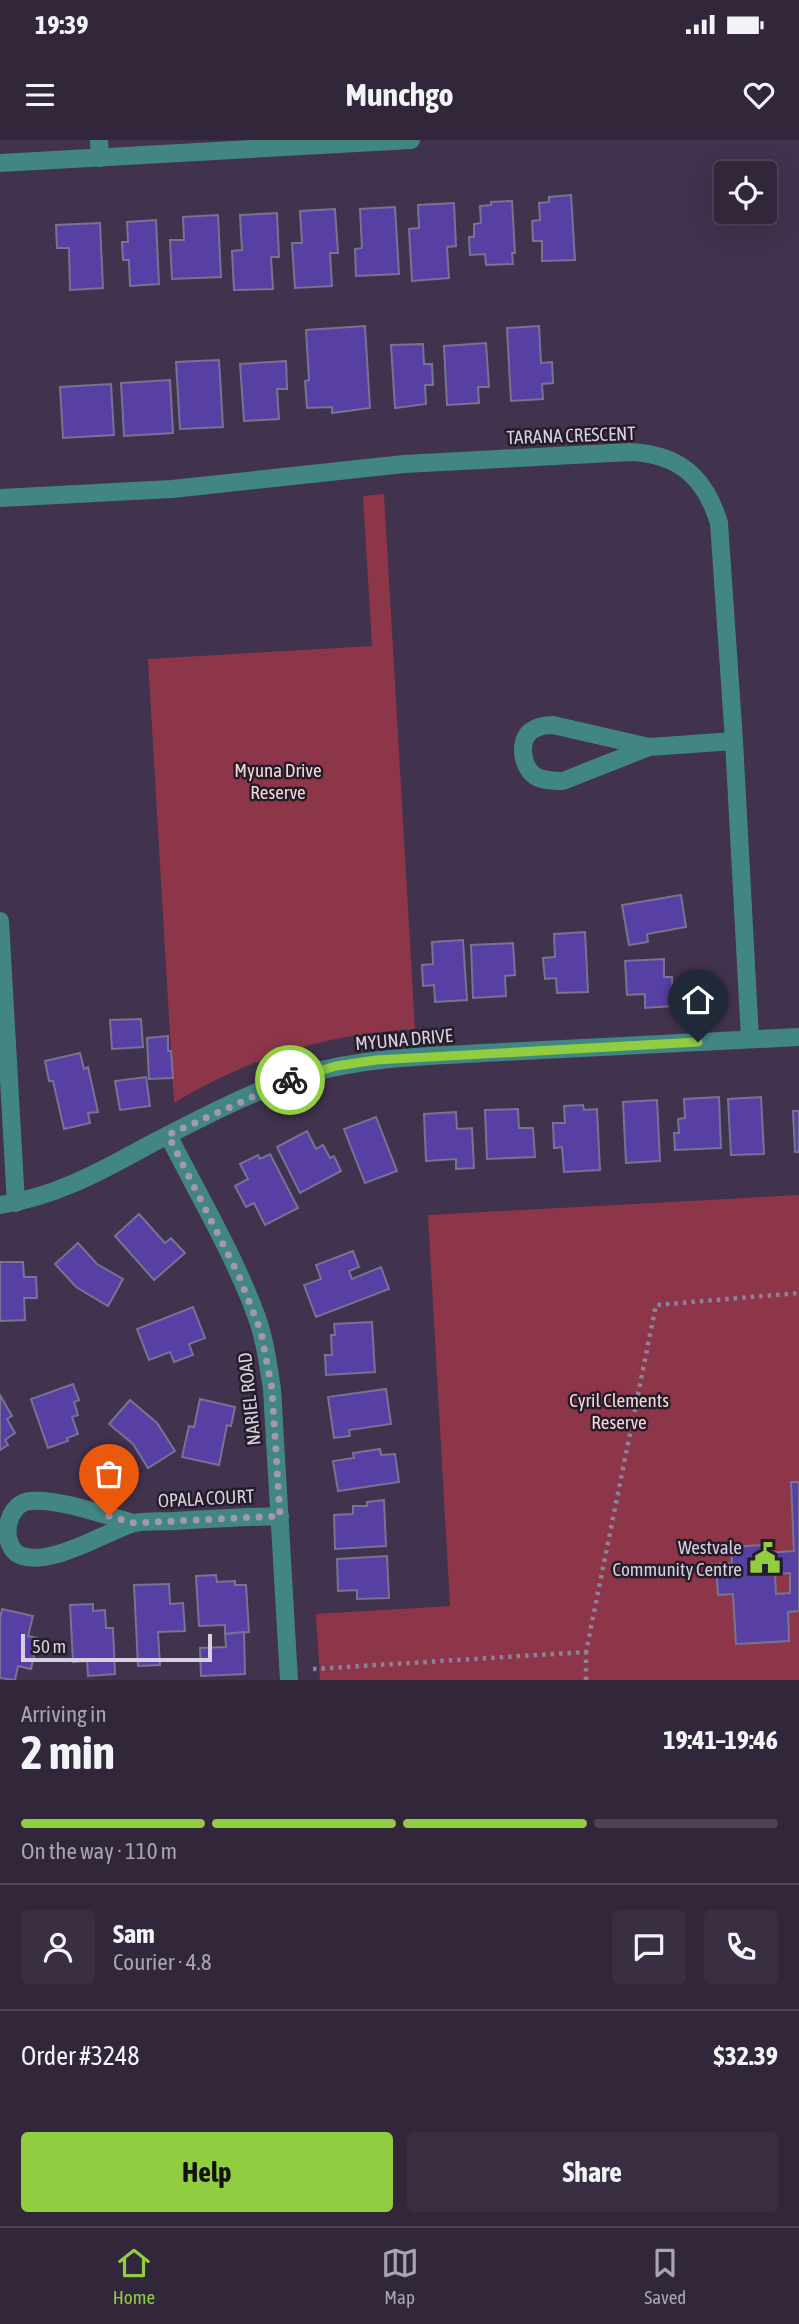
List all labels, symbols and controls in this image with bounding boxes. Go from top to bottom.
text: 19:39 [35,10,89,40]
icon: menu [21,76,59,114]
text: Munchgo [346,76,453,113]
icon: heart [740,76,778,114]
map controls [714,161,777,224]
button: locate [714,161,777,224]
street label: TARANA CRESCENT [506,422,637,448]
park label: Myuna Drive Reserve [234,759,322,803]
pin [668,970,728,1042]
icon: home [679,981,717,1019]
street label: MYUNA DRIVE [354,1024,454,1054]
courier [255,1045,325,1115]
icon: bike [271,1061,309,1099]
street label: NARIEL ROAD [233,1351,265,1447]
park label: Cyril Clements Reserve [569,1389,669,1433]
pin [79,1444,139,1516]
icon: bag [90,1455,128,1493]
street label: OPALA COURT [157,1484,255,1512]
place label: Westvale Community Centre [612,1536,742,1580]
public building icon: Westvale Community Centre [748,1541,782,1575]
scale bar [21,1631,212,1663]
text: 50 m [32,1635,66,1657]
text: Arriving in [21,1701,107,1727]
text: 19:41–19:46 [663,1725,778,1755]
text: 2 min [21,1726,115,1779]
text: On the way · 110 m [21,1838,177,1864]
button: person [21,1910,95,1984]
button: chat [612,1910,686,1984]
button: phone [704,1910,778,1984]
text: Sam [113,1919,155,1949]
text: Courier · 4.8 [113,1949,212,1975]
text: Order #3248 [21,2041,140,2071]
text: $32.39 [714,2041,778,2071]
button: Help [21,2132,393,2212]
button: Share [407,2132,778,2212]
tab: Home [113,2244,155,2308]
tab: Map [381,2244,419,2308]
tab: Saved [644,2244,686,2308]

